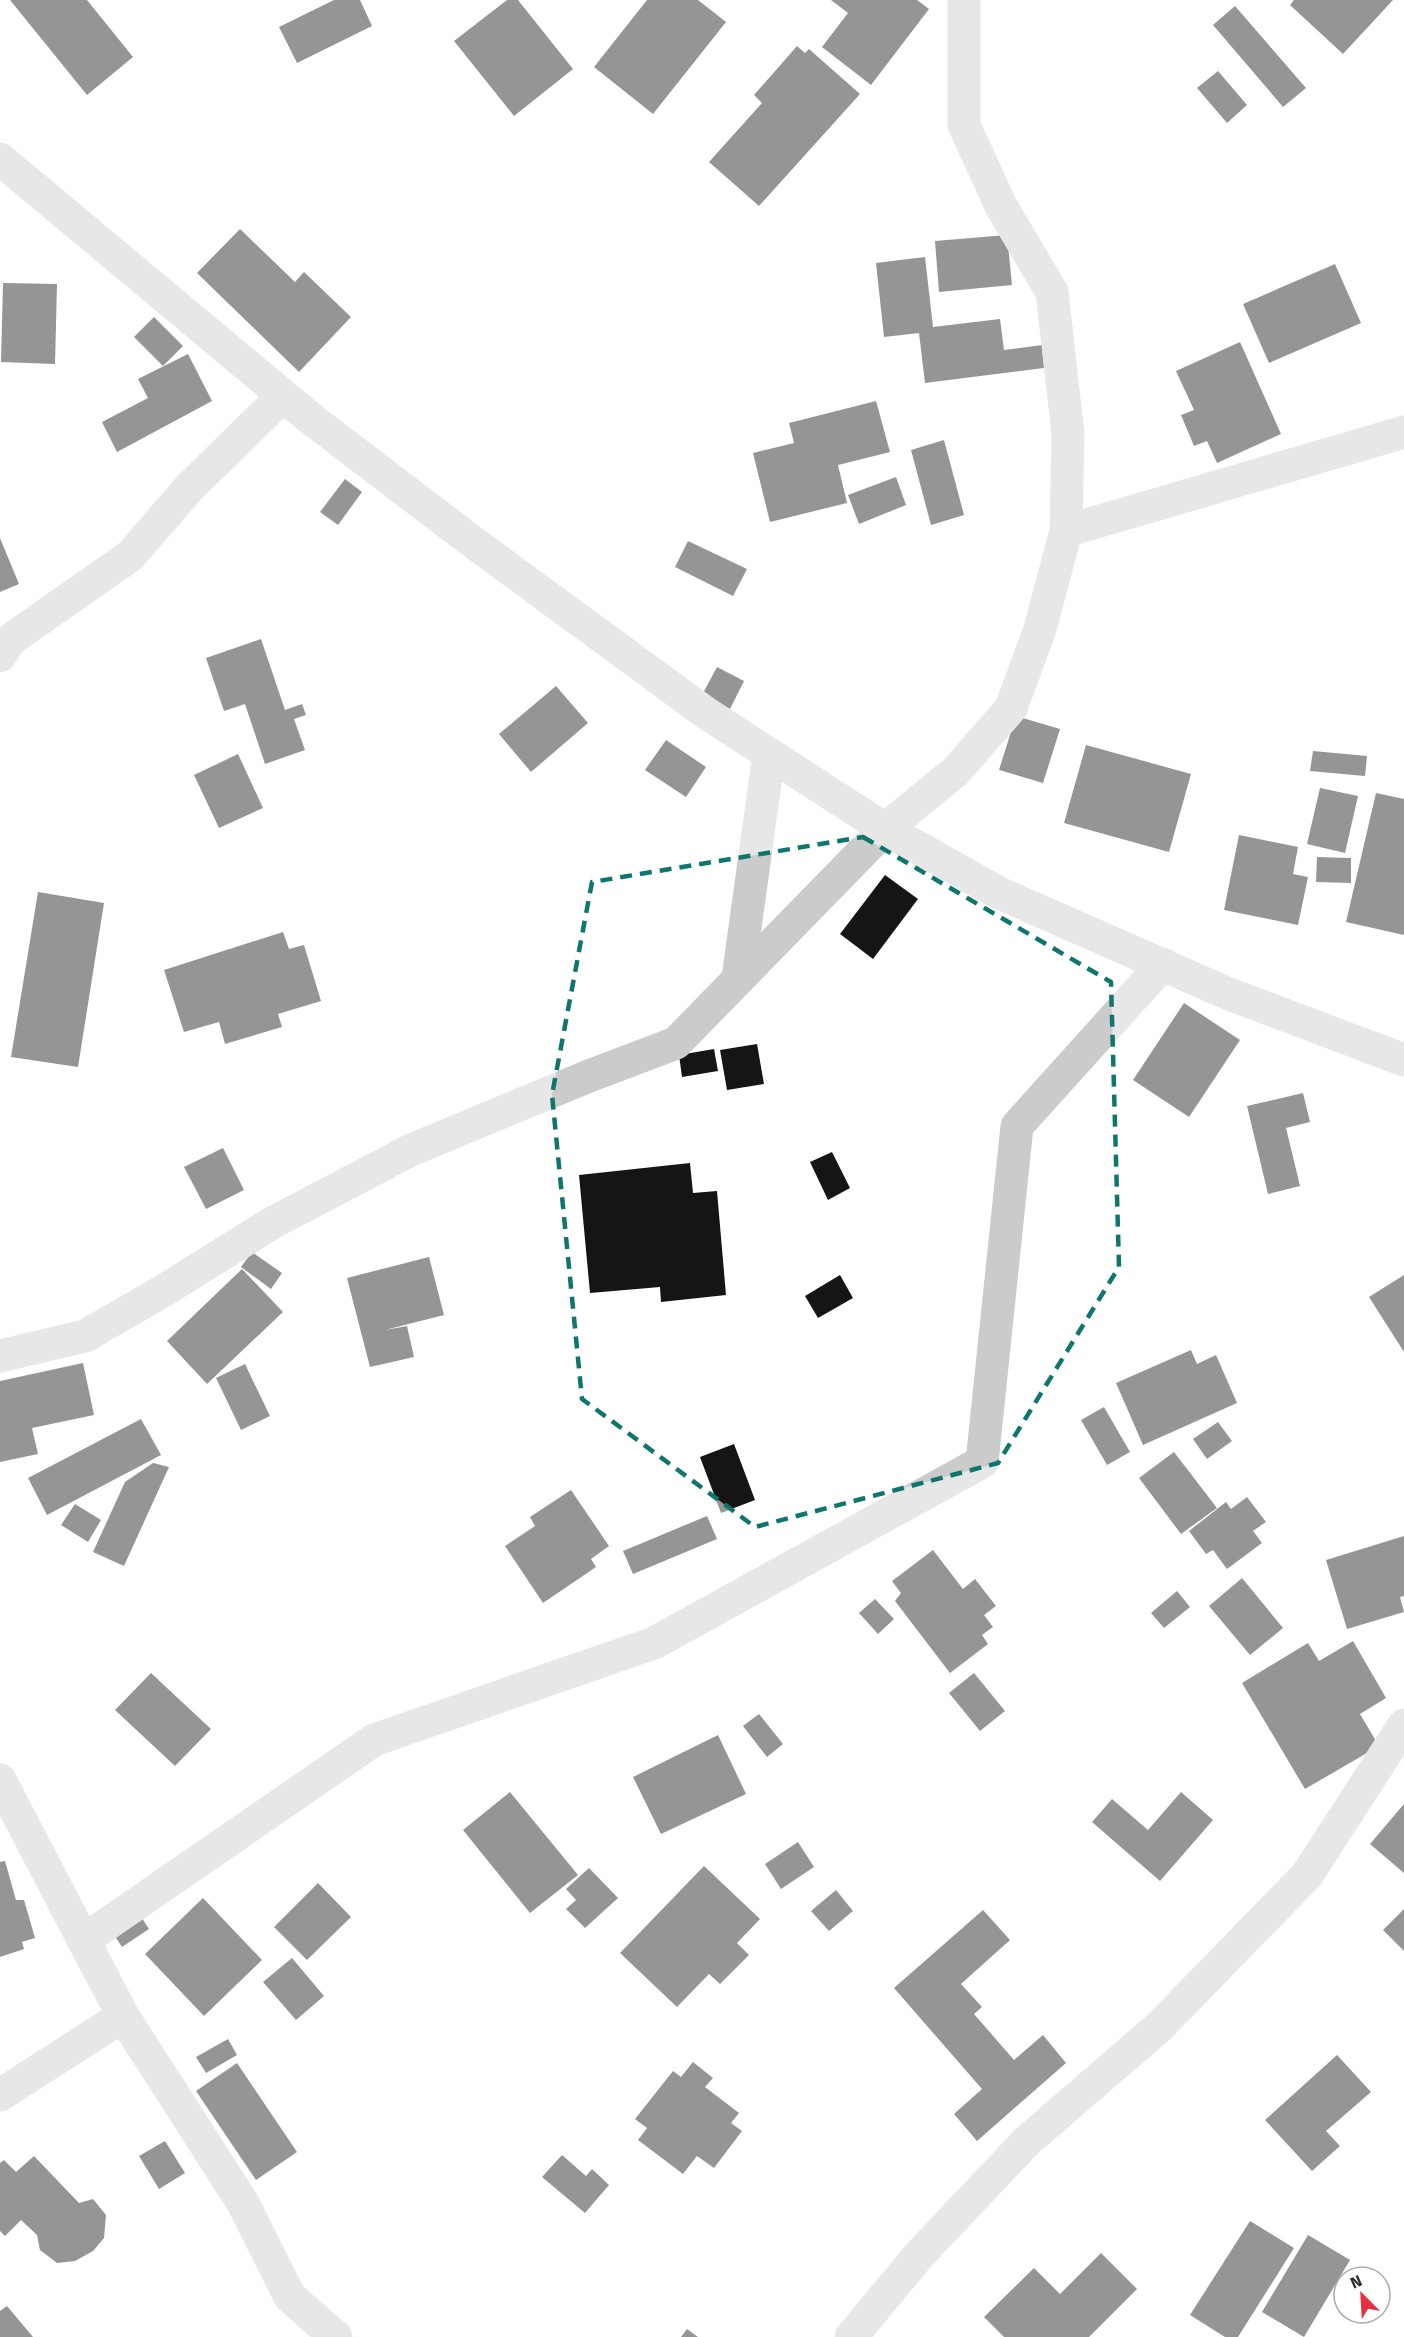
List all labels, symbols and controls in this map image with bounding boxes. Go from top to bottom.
north arrow [1332,2265,1392,2325]
text: N [1347,2271,1365,2293]

